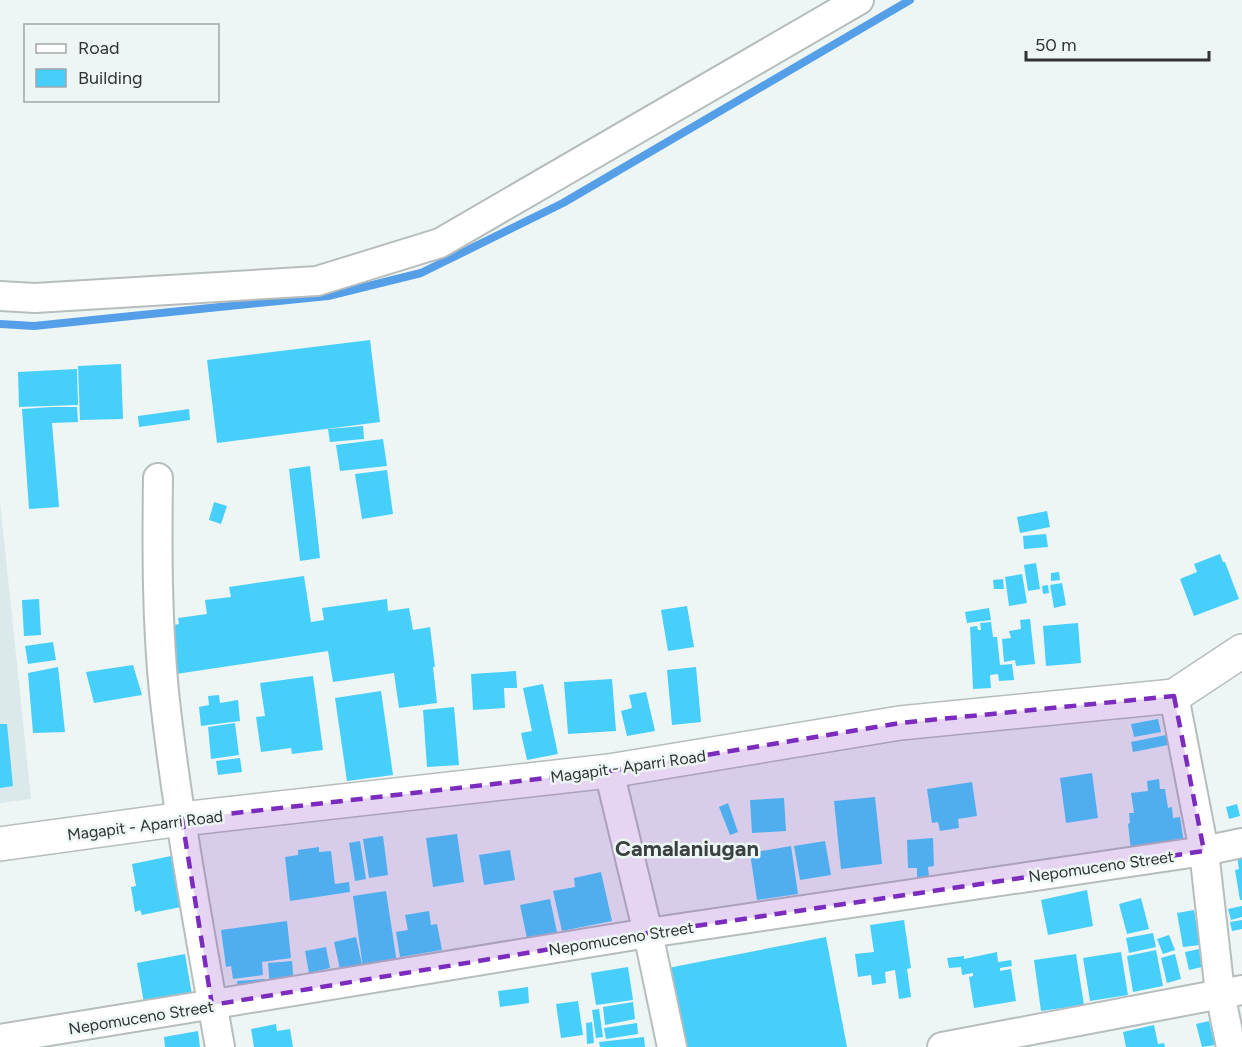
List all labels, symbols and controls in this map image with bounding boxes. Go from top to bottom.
legend [24,24,219,102]
scale bar [1026,24,1209,62]
text: 50 m [1035,34,1077,56]
text: Road [78,37,119,59]
text: Building [78,67,143,89]
street label: Magapit - Aparri Road [549,746,707,787]
street label: Magapit - Aparri Road [66,807,224,844]
district label: Camalaniugan [615,835,759,862]
street label: Nepomuceno Street [1027,847,1175,886]
street label: Nepomuceno Street [547,918,695,959]
street label: Nepomuceno Street [67,997,215,1038]

